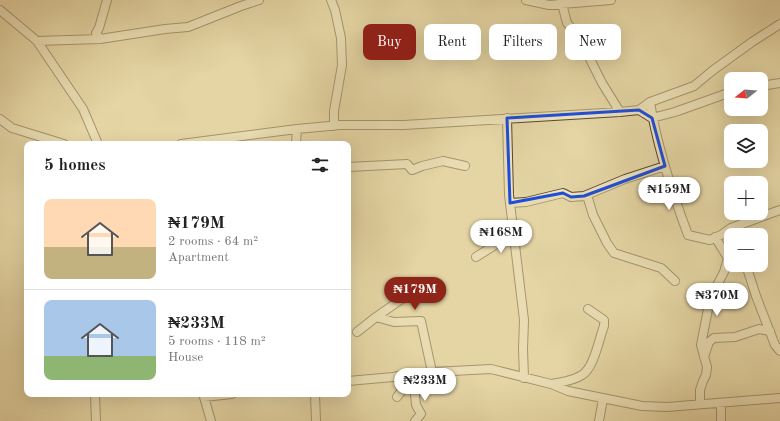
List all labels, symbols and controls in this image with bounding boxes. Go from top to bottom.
chip: Buy [363,24,416,60]
chip: Rent [424,24,481,60]
chip: Filters [489,24,557,60]
chip: New [565,24,621,60]
north arrow [724,72,768,116]
map controls [724,72,768,272]
button: layers [724,124,768,168]
icon: filters [309,154,331,176]
text: 5 homes [44,157,106,174]
button: + [724,176,768,220]
pin: ₦159M [641,177,697,211]
text: ₦159M [647,183,691,196]
icon: home [76,215,124,263]
text: ₦179M [168,215,225,232]
pin: ₦168M [473,220,529,254]
text: ₦168M [479,226,523,239]
button: − [724,228,768,272]
text: 2 rooms · 64 m² [168,235,258,248]
text: Apartment [168,251,229,264]
pin: ₦179M [387,277,443,311]
text: ₦179M [393,283,437,296]
pin: ₦370M [689,283,745,317]
text: ₦370M [695,289,739,302]
text: ₦233M [168,315,225,332]
icon: home [76,316,124,364]
text: 5 rooms · 118 m² [168,335,266,348]
text: House [168,351,203,364]
pin: ₦233M [397,368,453,402]
text: ₦233M [403,374,447,387]

